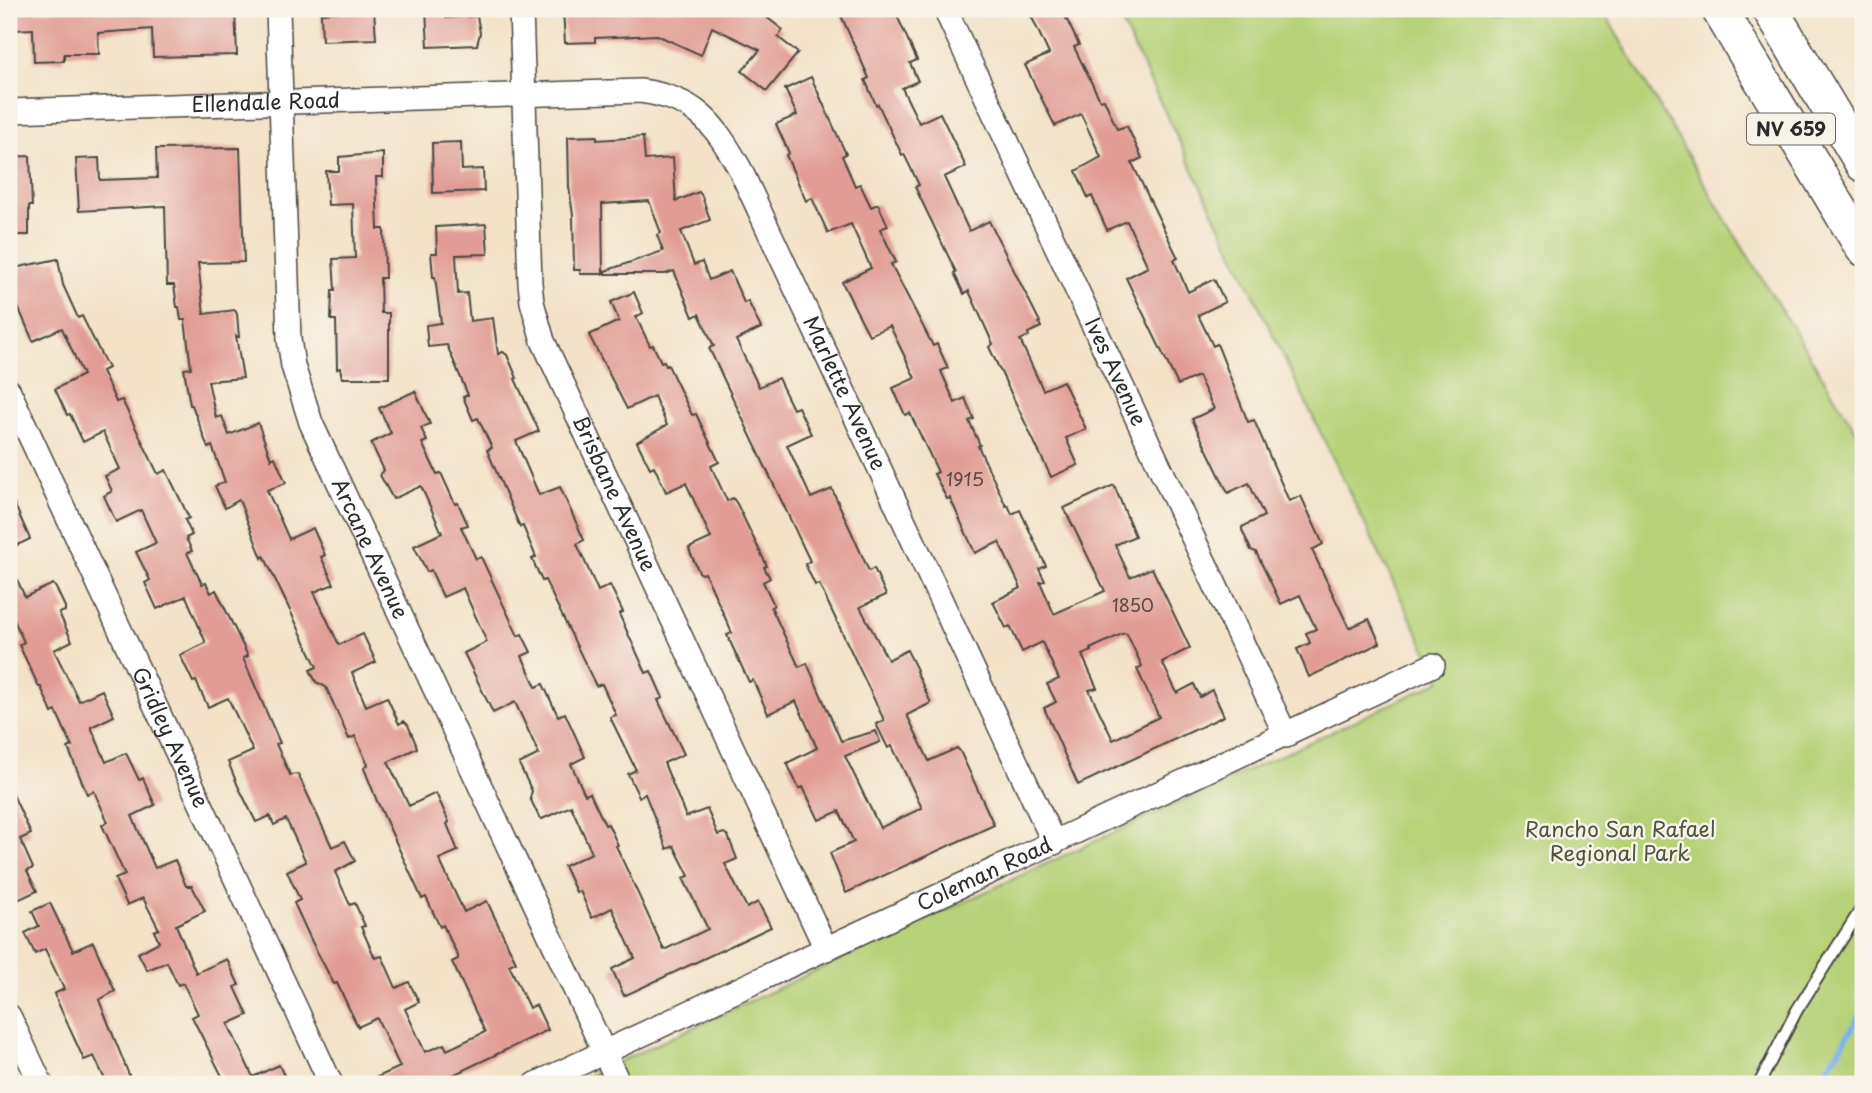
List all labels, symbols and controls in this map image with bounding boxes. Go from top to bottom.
street label: Ellendale Road [191,83,341,119]
road number: NV 659 [1747,113,1835,144]
street label: Marlette Avenue [797,310,896,475]
street label: Ives Avenue [1078,312,1156,431]
street label: Brisbane Avenue [566,409,666,576]
house number: 1915 [946,465,984,492]
street label: Arcane Avenue [325,472,418,624]
house number: 1850 [1112,591,1154,618]
street label: Gridley Avenue [125,661,218,812]
park label: Rancho San Rafael Regional Park [1525,812,1715,868]
street label: Coleman Road [911,827,1057,918]

